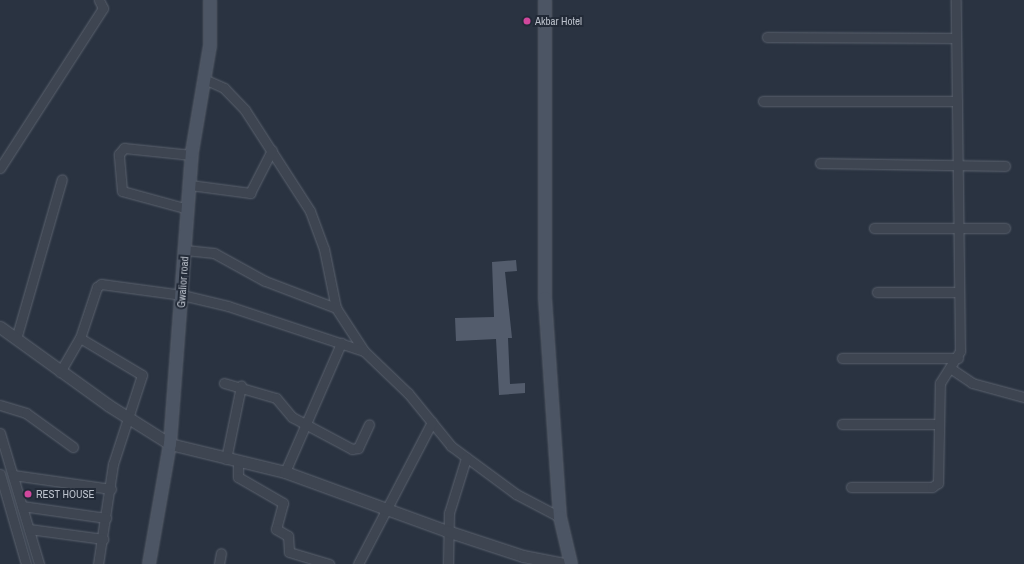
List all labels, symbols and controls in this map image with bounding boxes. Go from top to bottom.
place label: Akbar Hotel [535,14,582,28]
marker: Akbar Hotel [522,16,532,26]
street label: Gwalior road [175,256,191,308]
place label: REST HOUSE [36,487,95,501]
marker: REST HOUSE [23,489,33,499]

